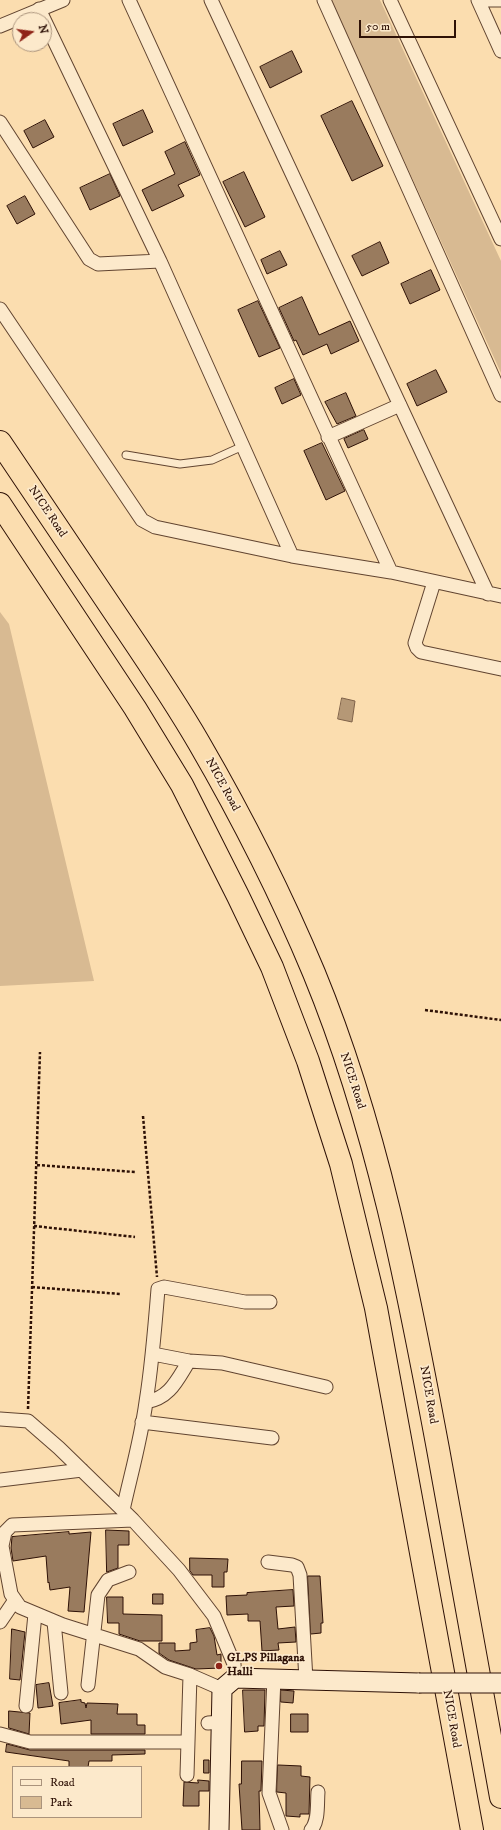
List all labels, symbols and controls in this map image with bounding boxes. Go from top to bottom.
north arrow [12,12,52,52]
scale bar [361,12,458,38]
text: 50 m [366,19,390,34]
text: N [35,23,51,35]
street label: NICE Road [25,484,69,540]
street label: NICE Road [202,756,242,814]
street label: NICE Road [336,1051,368,1111]
street label: NICE Road [416,1365,440,1425]
place label: GLPS Pillagana Halli [227,1652,305,1680]
marker: GLPS Pillagana Halli [214,1661,224,1671]
street label: NICE Road [439,1689,463,1749]
legend [12,1766,142,1818]
text: Road [50,1775,75,1790]
text: Park [50,1795,72,1810]

